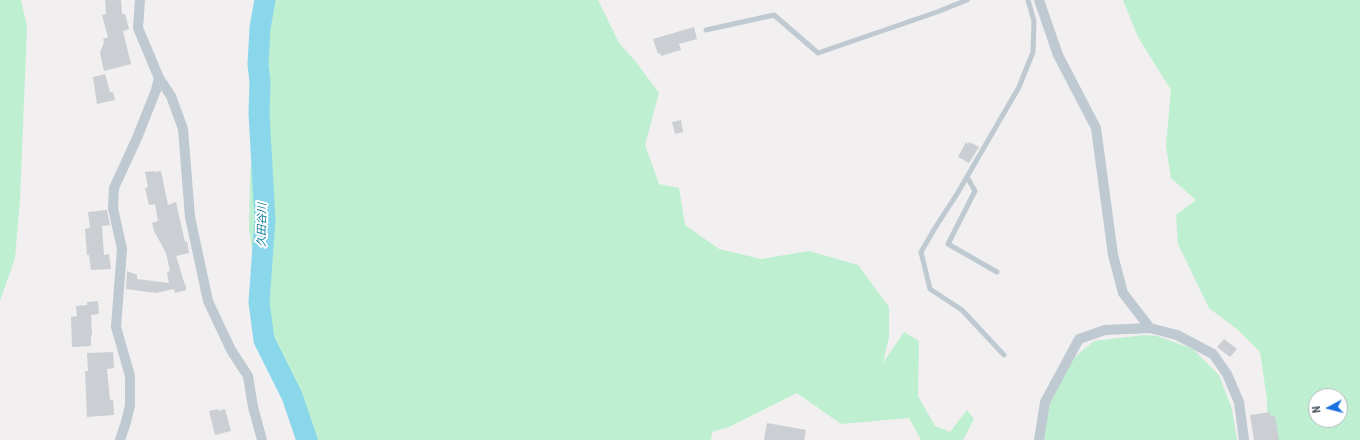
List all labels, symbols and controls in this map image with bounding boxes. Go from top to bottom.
water label: 久田谷川 [256,203,270,247]
north arrow [1308,388,1348,428]
text: N [1309,405,1324,414]

